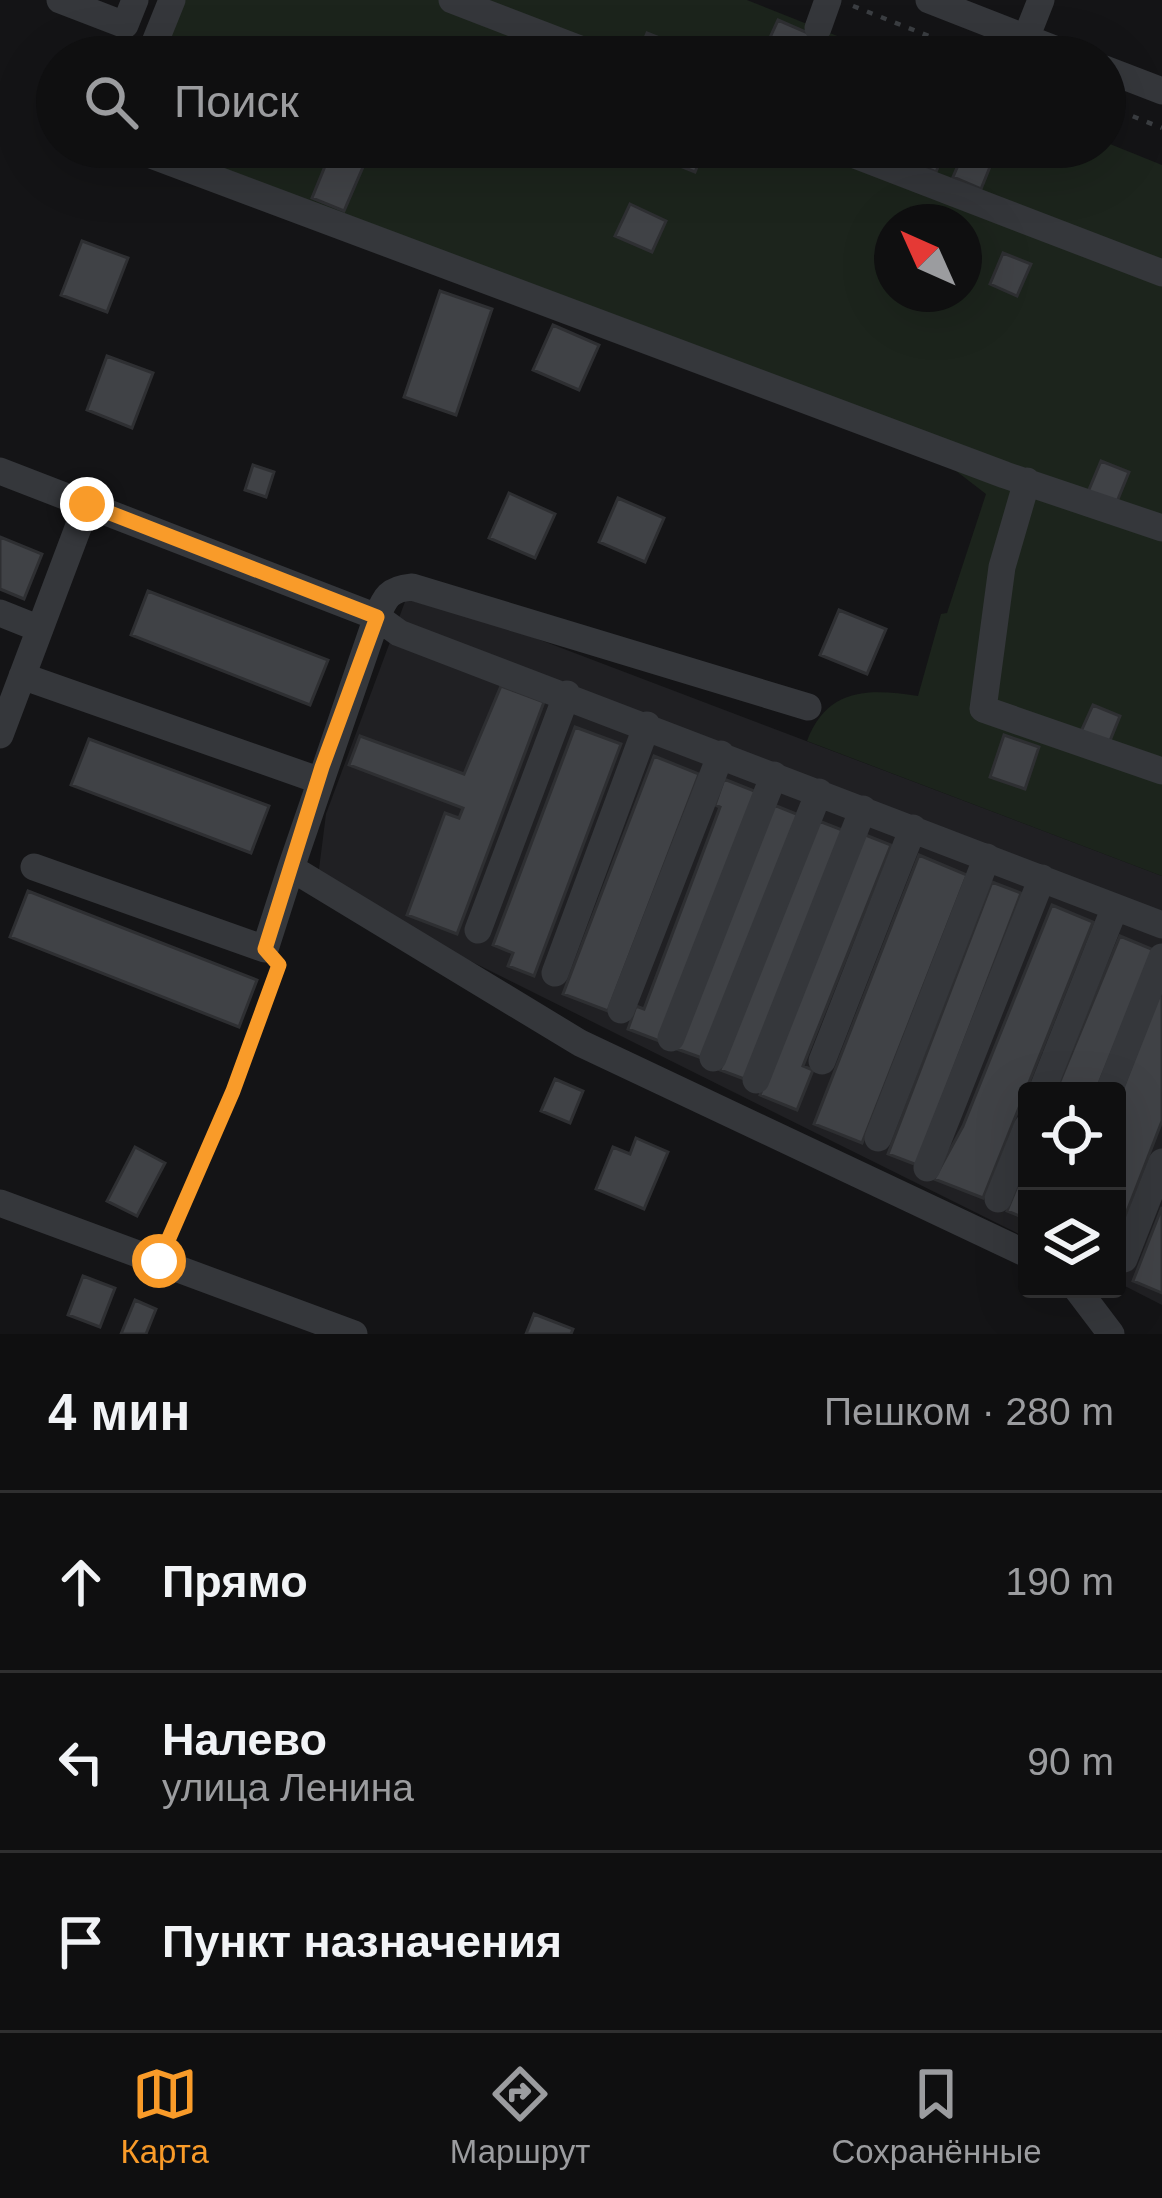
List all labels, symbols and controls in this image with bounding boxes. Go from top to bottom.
search box [36,36,1126,168]
icon: search [78,69,144,135]
text: Поиск [174,76,299,127]
north arrow [874,204,982,312]
route end [60,477,114,531]
map controls [1018,1082,1126,1298]
button: locate [1018,1082,1126,1190]
button: layers [1018,1190,1126,1298]
route start [132,1234,186,1288]
text: 4 мин [48,1384,190,1441]
text: Пешком · 280 m [824,1390,1114,1433]
icon: ahead [48,1549,114,1615]
text: Прямо [162,1556,308,1607]
text: 190 m [1006,1560,1114,1603]
text: Налево [162,1714,327,1765]
icon: left [48,1729,114,1795]
text: 90 m [1027,1740,1114,1783]
text: улица Ленина [162,1766,414,1809]
icon: arrive [48,1909,114,1975]
text: Пункт назначения [162,1916,562,1967]
tab: Карта [120,2061,209,2171]
tab: Маршрут [450,2061,590,2171]
tab: Сохранённые [831,2061,1042,2171]

